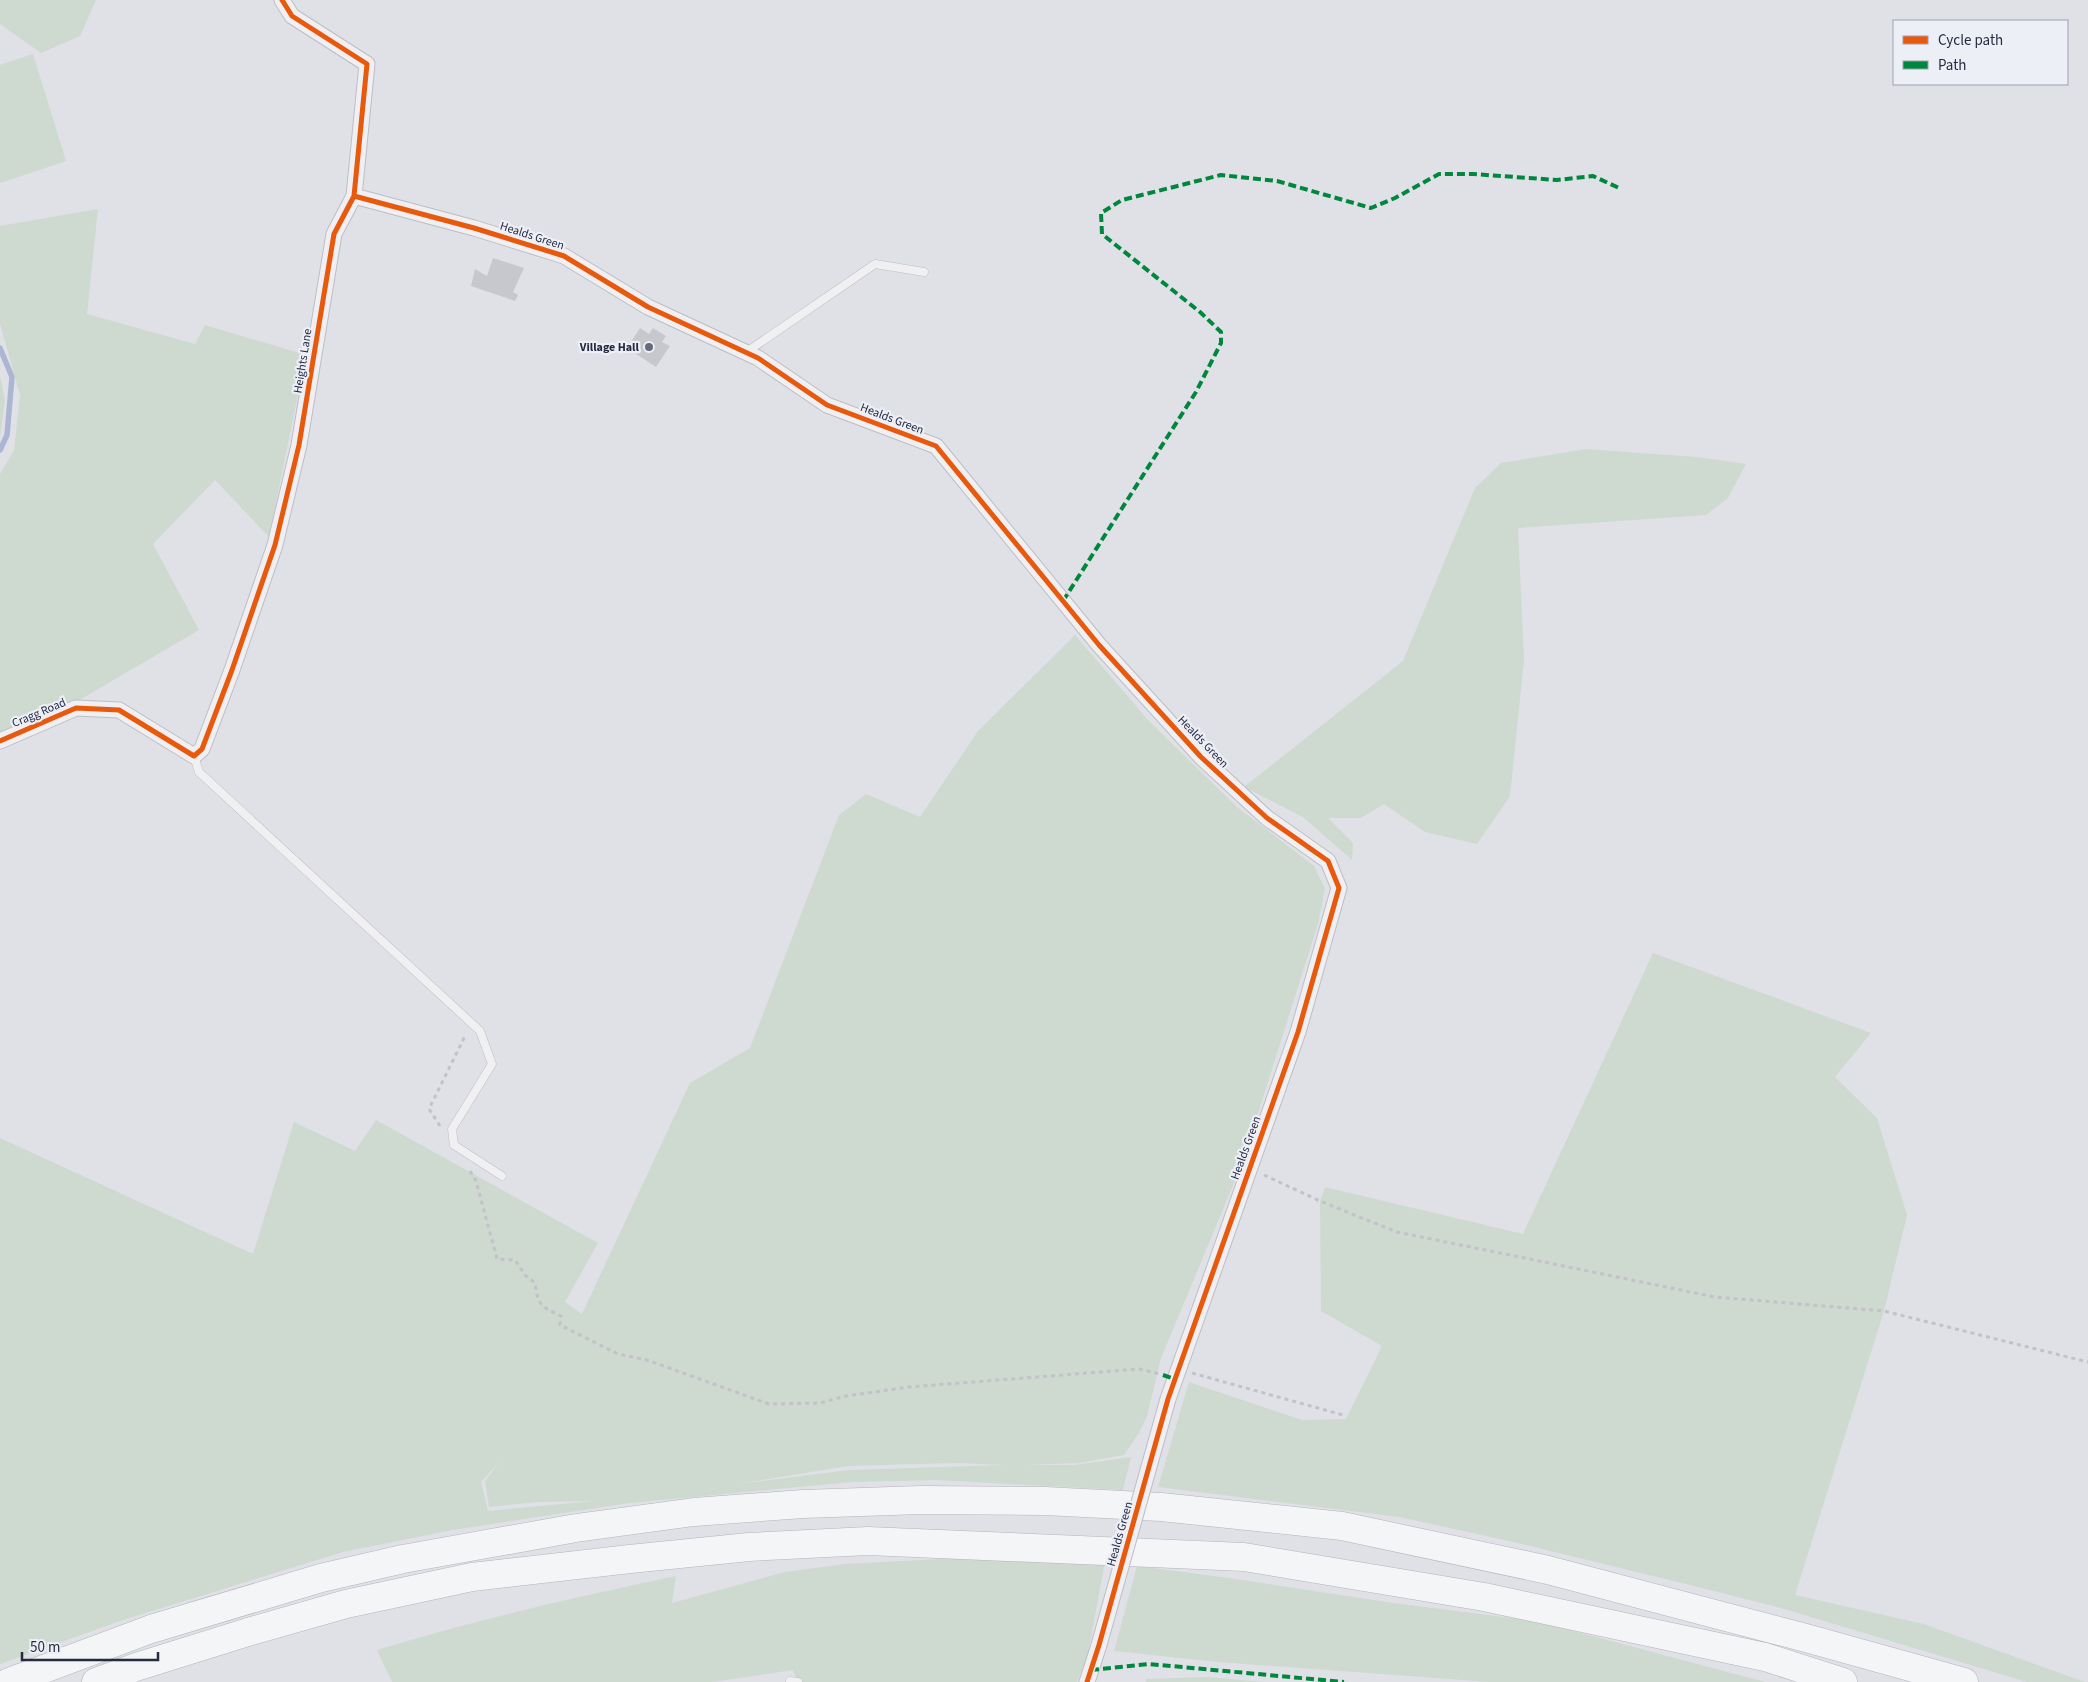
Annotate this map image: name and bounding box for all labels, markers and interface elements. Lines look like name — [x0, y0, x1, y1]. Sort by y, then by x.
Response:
legend — [1893, 20, 2068, 85]
text: Cycle path — [1938, 30, 2003, 51]
text: Path — [1938, 55, 1966, 76]
street label: Healds Green — [498, 218, 566, 254]
street label: Heights Lane — [290, 327, 316, 394]
place label: Village Hall — [579, 339, 640, 356]
marker: Village Hall — [643, 341, 655, 353]
street label: Healds Green — [858, 399, 926, 439]
street label: Cragg Road — [9, 694, 69, 732]
street label: Healds Green — [1174, 712, 1232, 772]
street label: Healds Green — [1227, 1114, 1265, 1182]
street label: Healds Green — [1103, 1500, 1137, 1568]
scale bar — [22, 1630, 159, 1662]
text: 50 m — [30, 1637, 60, 1658]

